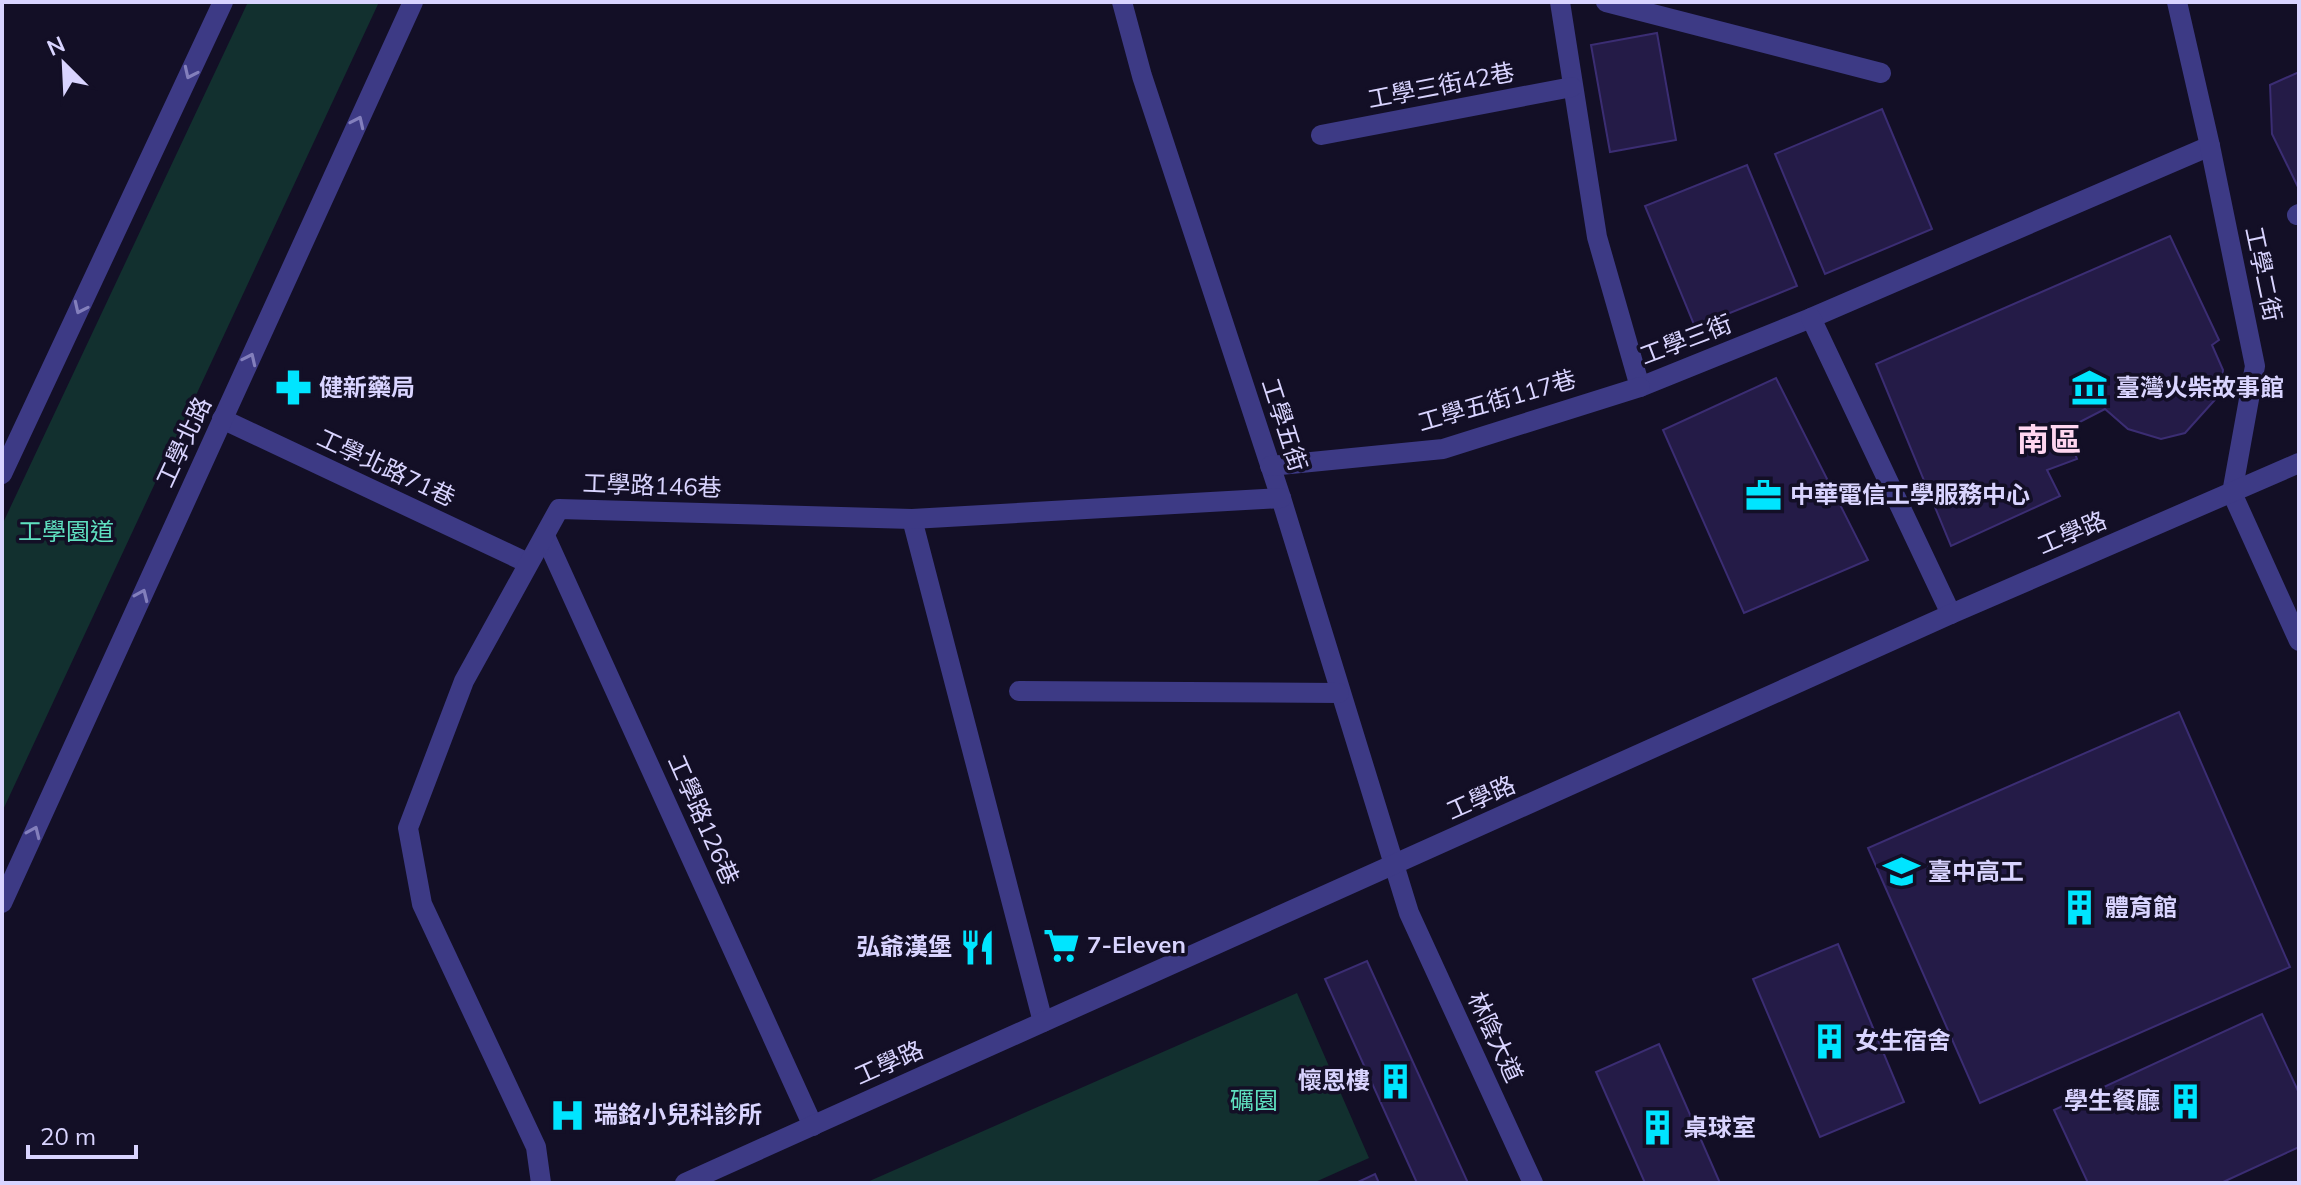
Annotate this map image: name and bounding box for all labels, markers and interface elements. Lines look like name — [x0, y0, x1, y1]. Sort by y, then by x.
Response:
north arrow — [24, 24, 104, 104]
text: N — [43, 30, 69, 62]
street label: 工學三街42巷 — [1365, 56, 1517, 114]
one-way arrow — [184, 64, 200, 79]
one-way arrow — [348, 116, 364, 130]
street label: 工學二街 — [2239, 224, 2289, 324]
one-way arrow — [74, 300, 90, 314]
street label: 工學三街 — [1635, 308, 1736, 370]
one-way arrow — [240, 352, 256, 367]
street label: 工學五街117巷 — [1414, 363, 1579, 437]
pharmacy icon: 健新藥局 — [274, 369, 312, 407]
museum icon: 臺灣火柴故事館 — [2071, 369, 2109, 407]
place label: 健新藥局 — [319, 372, 415, 402]
place label: 臺灣火柴故事館 — [2116, 372, 2284, 402]
street label: 工學五街 — [1256, 374, 1314, 475]
street label: 工學北路 — [149, 392, 217, 491]
district label: 南區 — [2017, 419, 2081, 459]
street label: 工學北路71巷 — [313, 422, 460, 512]
street label: 工學路146巷 — [582, 468, 722, 502]
office icon: 中華電信工學服務中心 — [1745, 476, 1783, 514]
place label: 中華電信工學服務中心 — [1790, 479, 2030, 509]
street label: 工學路 — [2033, 504, 2111, 560]
park label: 工學園道 — [18, 516, 114, 546]
one-way arrow — [132, 589, 148, 603]
street label: 工學路126巷 — [662, 750, 746, 889]
street label: 工學路 — [1442, 769, 1520, 825]
one-way arrow — [25, 825, 41, 840]
school or university icon: 臺中高工 — [1883, 853, 1921, 891]
place label: 臺中高工 — [1928, 856, 2024, 886]
building icon: 體育館 — [2060, 889, 2098, 927]
place label: 體育館 — [2105, 892, 2177, 922]
supermarket icon: 7-Eleven — [1042, 926, 1080, 964]
restaurant icon: 弘爺漢堡 — [959, 928, 997, 966]
place label: 7-Eleven — [1087, 929, 1186, 959]
place label: 弘爺漢堡 — [856, 931, 952, 961]
street label: 林陰大道 — [1462, 987, 1530, 1086]
building icon: 女生宿舍 — [1810, 1022, 1848, 1060]
place label: 女生宿舍 — [1855, 1025, 1951, 1055]
street label: 工學路 — [850, 1034, 928, 1090]
building icon: 懷恩樓 — [1377, 1062, 1415, 1100]
place label: 懷恩樓 — [1298, 1065, 1370, 1095]
building icon: 學生餐廳 — [2167, 1082, 2205, 1120]
park label: 礪園 — [1230, 1085, 1278, 1115]
place label: 學生餐廳 — [2064, 1085, 2160, 1115]
hospital icon: 瑞銘小兒科診所 — [549, 1096, 587, 1134]
place label: 瑞銘小兒科診所 — [594, 1099, 762, 1129]
scale bar — [28, 1109, 136, 1159]
building icon: 桌球室 — [1639, 1109, 1677, 1147]
place label: 桌球室 — [1684, 1112, 1756, 1142]
text: 20 m — [40, 1121, 96, 1151]

